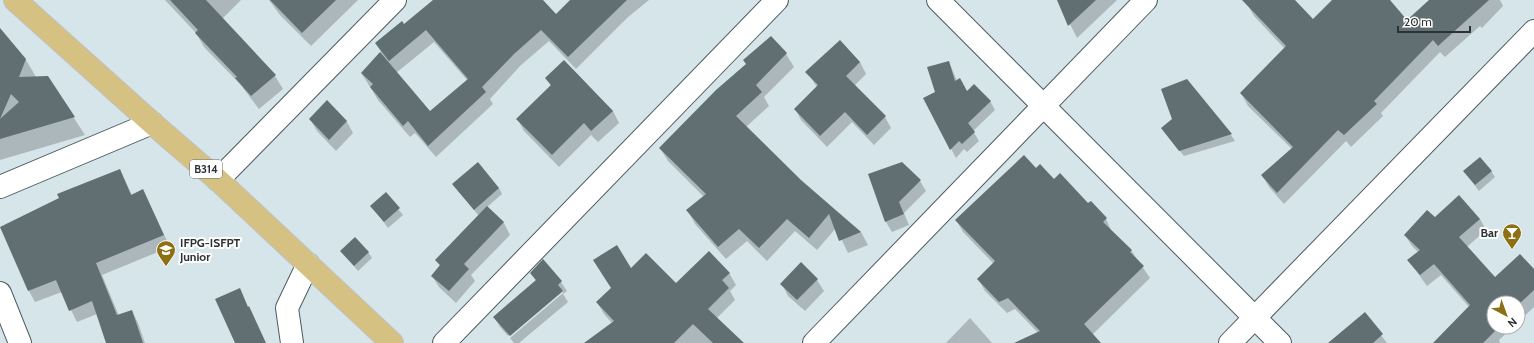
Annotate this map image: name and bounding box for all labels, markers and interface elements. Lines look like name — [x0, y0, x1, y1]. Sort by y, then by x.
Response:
scale bar — [1398, 8, 1470, 34]
text: 20 m — [1404, 14, 1432, 29]
road number: B314 — [190, 160, 222, 178]
bar icon: Bar — [1501, 222, 1523, 250]
place label: Bar — [1481, 225, 1498, 240]
place label: IFPG-ISFPT Junior — [179, 235, 241, 264]
school or university icon: IFPG-ISFPT Junior — [155, 239, 177, 267]
north arrow — [1486, 295, 1526, 335]
text: N — [1505, 315, 1520, 330]

